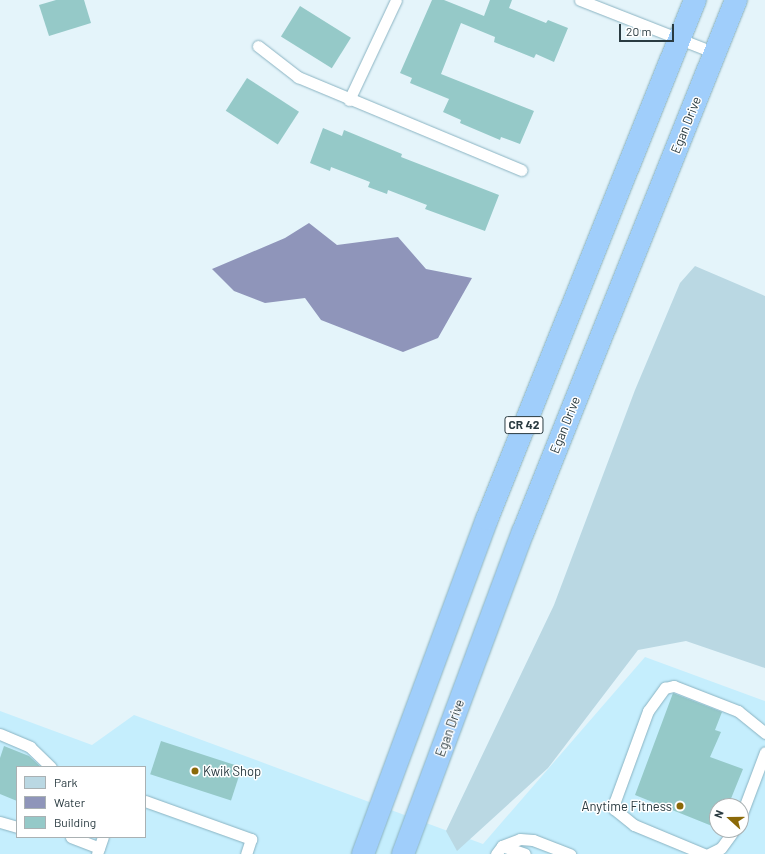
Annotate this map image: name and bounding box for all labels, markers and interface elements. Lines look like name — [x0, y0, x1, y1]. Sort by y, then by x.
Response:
scale bar — [621, 16, 676, 42]
text: 20 m — [626, 24, 652, 38]
street label: Egan Drive — [668, 94, 704, 156]
street label: Egan Drive — [547, 394, 583, 456]
road number: CR 42 — [504, 415, 544, 435]
street label: Egan Drive — [432, 697, 468, 759]
place label: Kwik Shop — [203, 763, 261, 779]
legend — [16, 766, 146, 838]
marker: Kwik Shop — [190, 766, 200, 776]
text: Park — [54, 775, 78, 789]
text: Water — [54, 795, 85, 809]
place label: Anytime Fitness — [582, 798, 672, 814]
north arrow — [709, 798, 749, 838]
marker: Anytime Fitness — [675, 801, 685, 811]
text: N — [711, 808, 726, 820]
text: Building — [54, 815, 96, 829]

